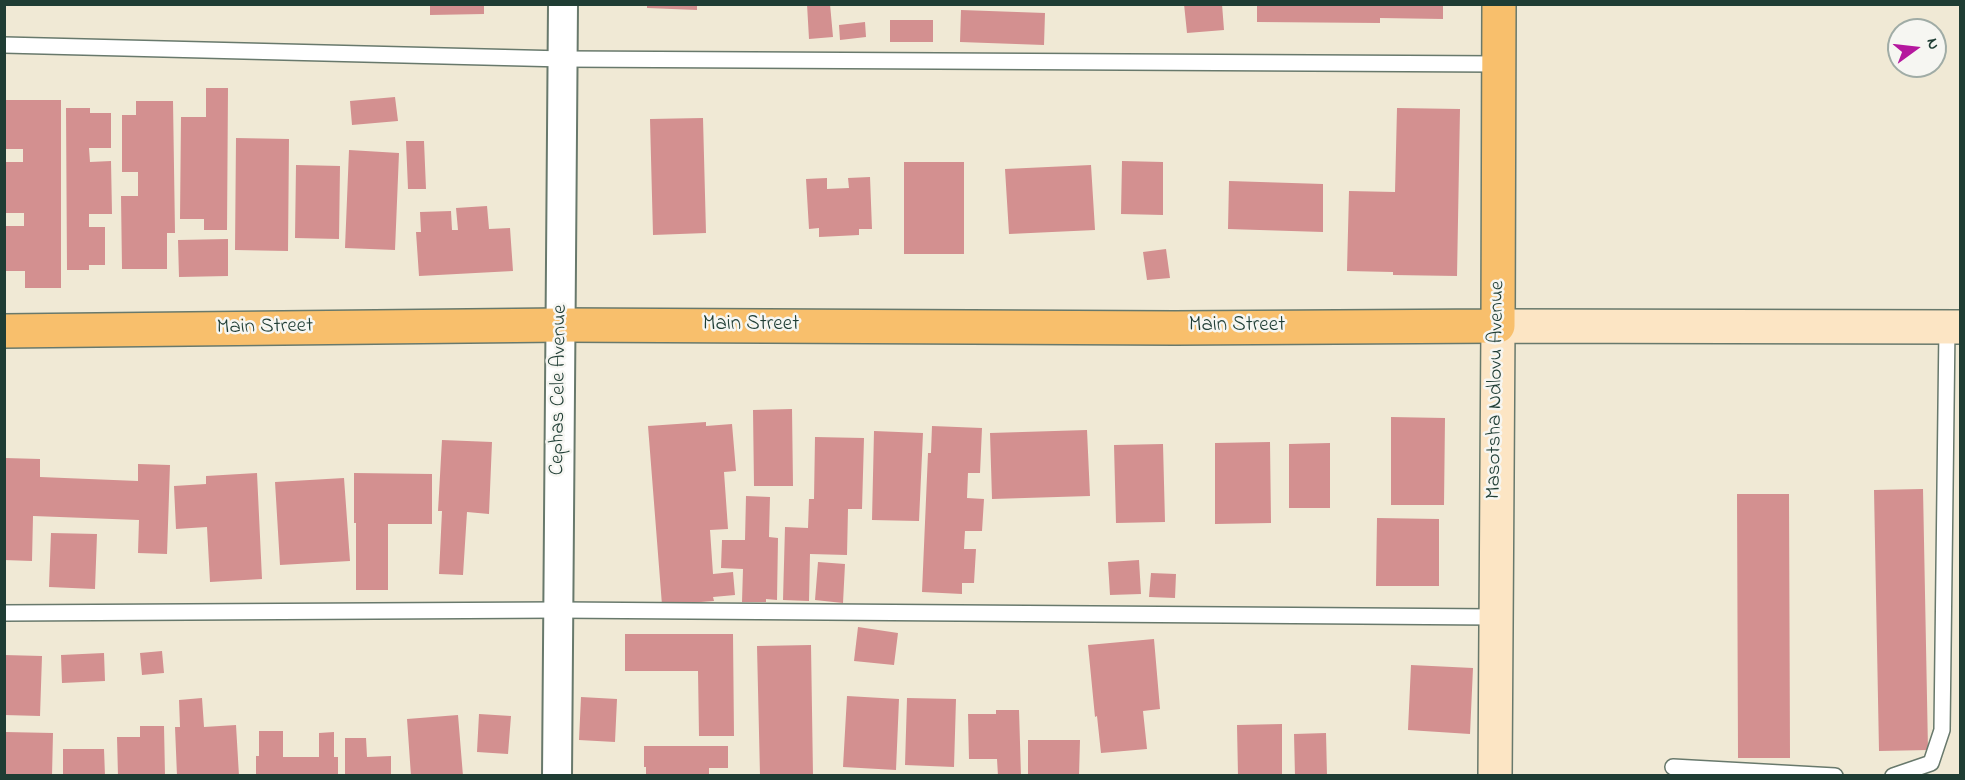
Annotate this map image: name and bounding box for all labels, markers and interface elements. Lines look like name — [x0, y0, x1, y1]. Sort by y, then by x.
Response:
north arrow — [1887, 18, 1947, 78]
text: N — [1919, 36, 1945, 52]
street label: Masotsha Ndlovu Avenue — [1482, 281, 1512, 499]
street label: Cephas Cele Avenue — [546, 304, 574, 476]
street label: Main Street — [703, 313, 799, 339]
street label: Main Street — [1189, 314, 1285, 340]
street label: Main Street — [217, 315, 313, 341]

